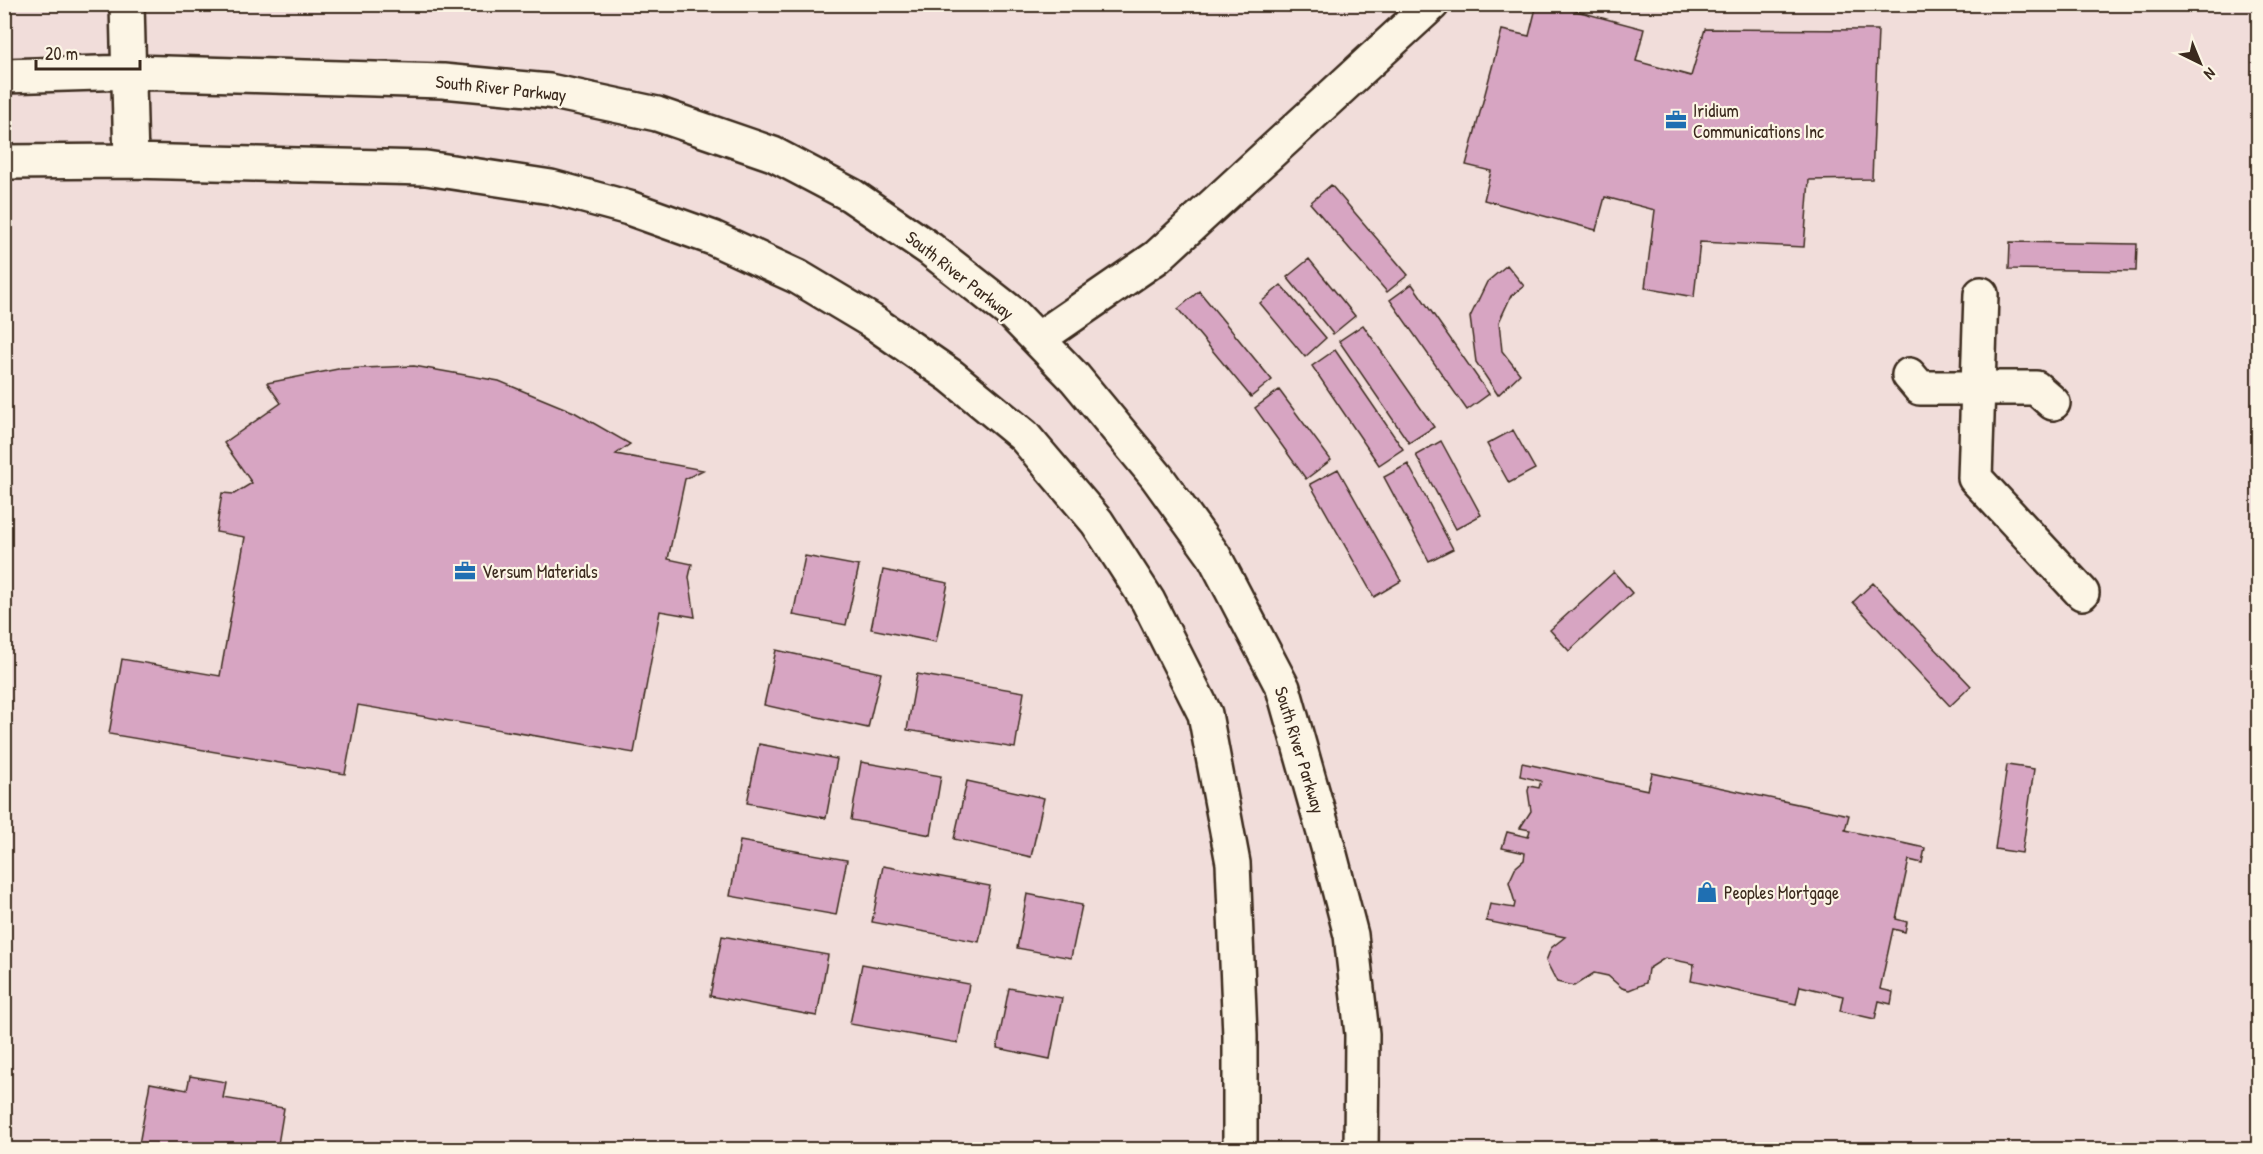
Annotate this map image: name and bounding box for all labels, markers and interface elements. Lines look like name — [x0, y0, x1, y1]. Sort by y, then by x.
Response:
scale bar — [36, 33, 140, 71]
north arrow — [2170, 33, 2230, 93]
text: 20 m — [45, 41, 78, 66]
text: N — [2199, 63, 2221, 85]
street label: South River Parkway — [434, 69, 568, 107]
place label: Iridium Communications Inc — [1693, 98, 1824, 144]
office icon: Iridium Communications Inc — [1664, 108, 1688, 132]
street label: South River Parkway — [901, 225, 1020, 326]
office icon: Versum Materials — [453, 559, 477, 583]
place label: Versum Materials — [482, 559, 598, 584]
street label: South River Parkway — [1269, 684, 1331, 817]
shop icon: Peoples Mortgage — [1695, 880, 1719, 904]
place label: Peoples Mortgage — [1724, 880, 1839, 905]

